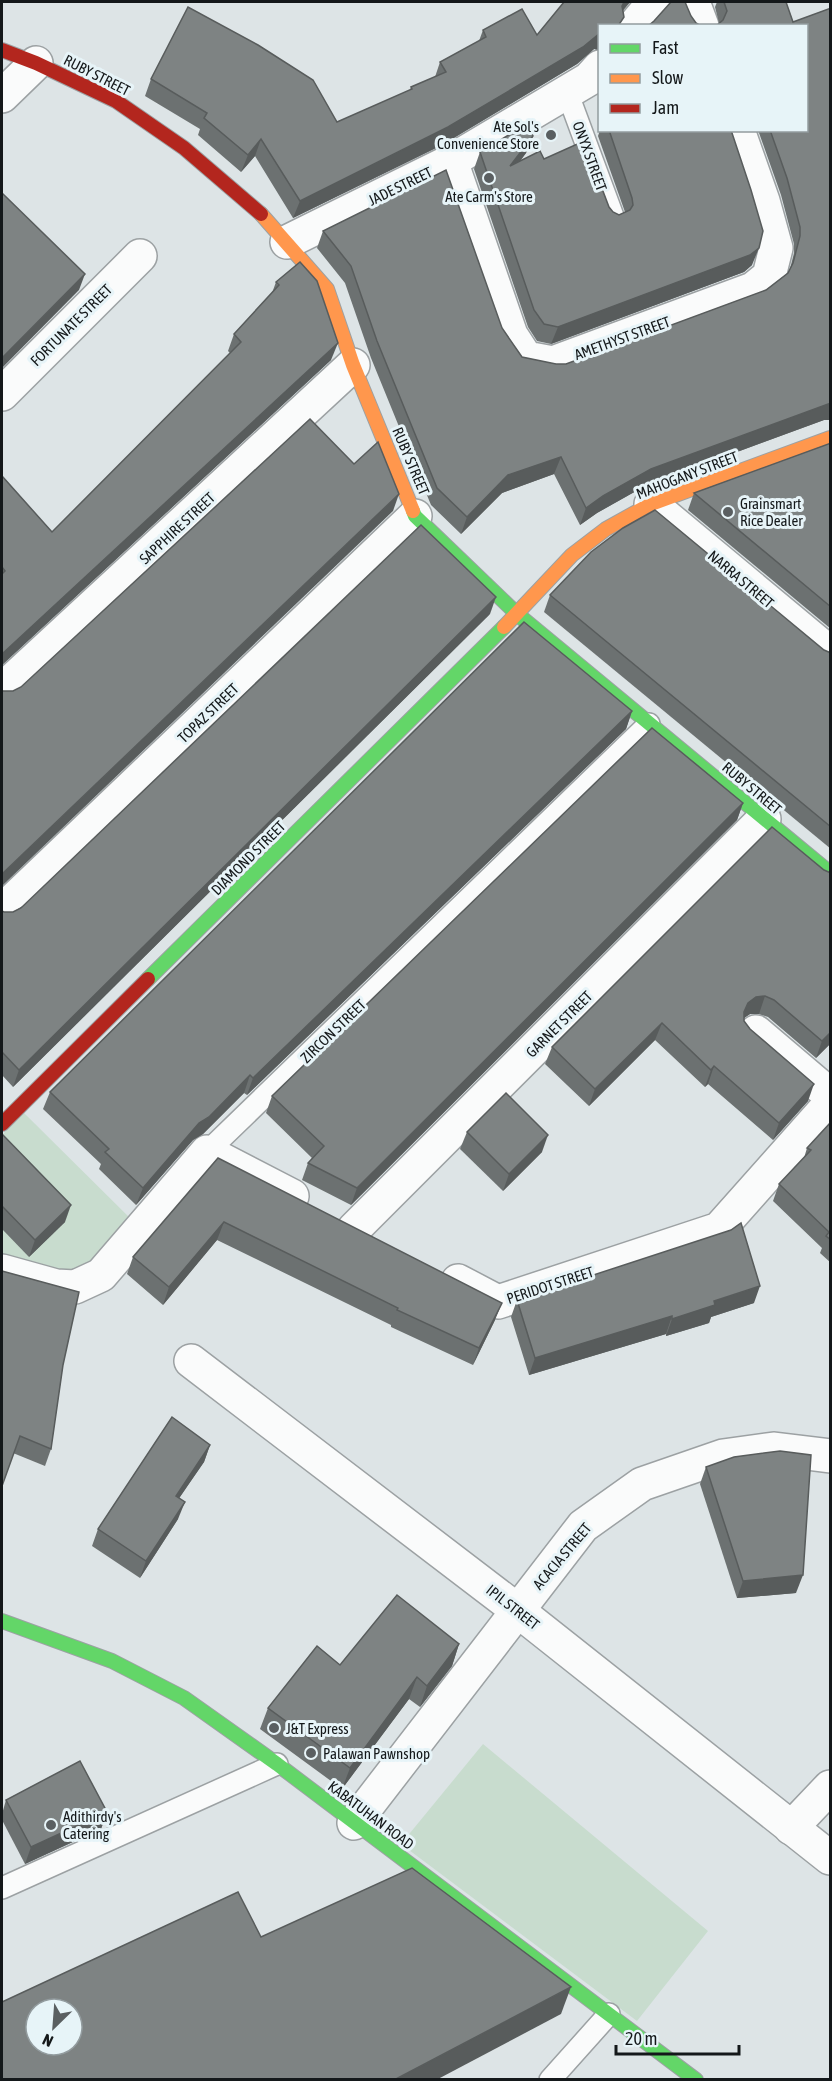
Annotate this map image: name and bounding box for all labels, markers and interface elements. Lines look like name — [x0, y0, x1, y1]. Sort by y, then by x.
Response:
legend — [598, 24, 808, 132]
text: Fast — [652, 37, 679, 58]
street label: RUBY STREET — [61, 51, 133, 99]
text: Slow — [652, 67, 683, 88]
text: Jam — [652, 97, 679, 118]
place label: Ate Sol's Convenience Store — [437, 118, 539, 152]
street label: ONYX STREET — [570, 119, 611, 194]
marker: Ate Sol's Convenience Store — [544, 128, 558, 142]
street label: JADE STREET — [365, 163, 435, 209]
marker: Ate Carm's Store — [482, 171, 496, 185]
place label: Ate Carm's Store — [445, 188, 533, 205]
street label: FORTUNATE STREET — [27, 280, 116, 369]
street label: AMETHYST STREET — [572, 313, 672, 363]
street label: RUBY STREET — [389, 425, 433, 498]
street label: MAHOGANY STREET — [634, 448, 741, 502]
street label: SAPPHIRE STREET — [136, 489, 218, 567]
place label: Grainsmart Rice Dealer — [740, 495, 803, 529]
marker: Grainsmart Rice Dealer — [721, 505, 735, 519]
street label: NARRA STREET — [705, 547, 778, 612]
street label: TOPAZ STREET — [174, 680, 242, 746]
street label: RUBY STREET — [719, 758, 785, 818]
street label: DIAMOND STREET — [208, 817, 289, 898]
street label: GARNET STREET — [522, 987, 596, 1061]
street label: ZIRCON STREET — [297, 995, 369, 1066]
street label: PERIDOT STREET — [504, 1263, 596, 1307]
street label: ACACIA STREET — [529, 1519, 595, 1593]
street label: IPIL STREET — [483, 1581, 543, 1633]
place label: J&T Express — [286, 1720, 349, 1737]
marker: J&T Express — [267, 1721, 281, 1735]
place label: Palawan Pawnshop — [323, 1745, 430, 1762]
marker: Palawan Pawnshop — [304, 1746, 318, 1760]
street label: KABATUHAN ROAD — [325, 1777, 417, 1853]
place label: Adithirdy's Catering — [63, 1808, 121, 1842]
marker: Adithirdy's Catering — [44, 1818, 58, 1832]
north arrow — [24, 1997, 84, 2057]
scale bar — [616, 2018, 739, 2056]
text: 20 m — [625, 2028, 657, 2049]
text: N — [40, 2030, 56, 2051]

